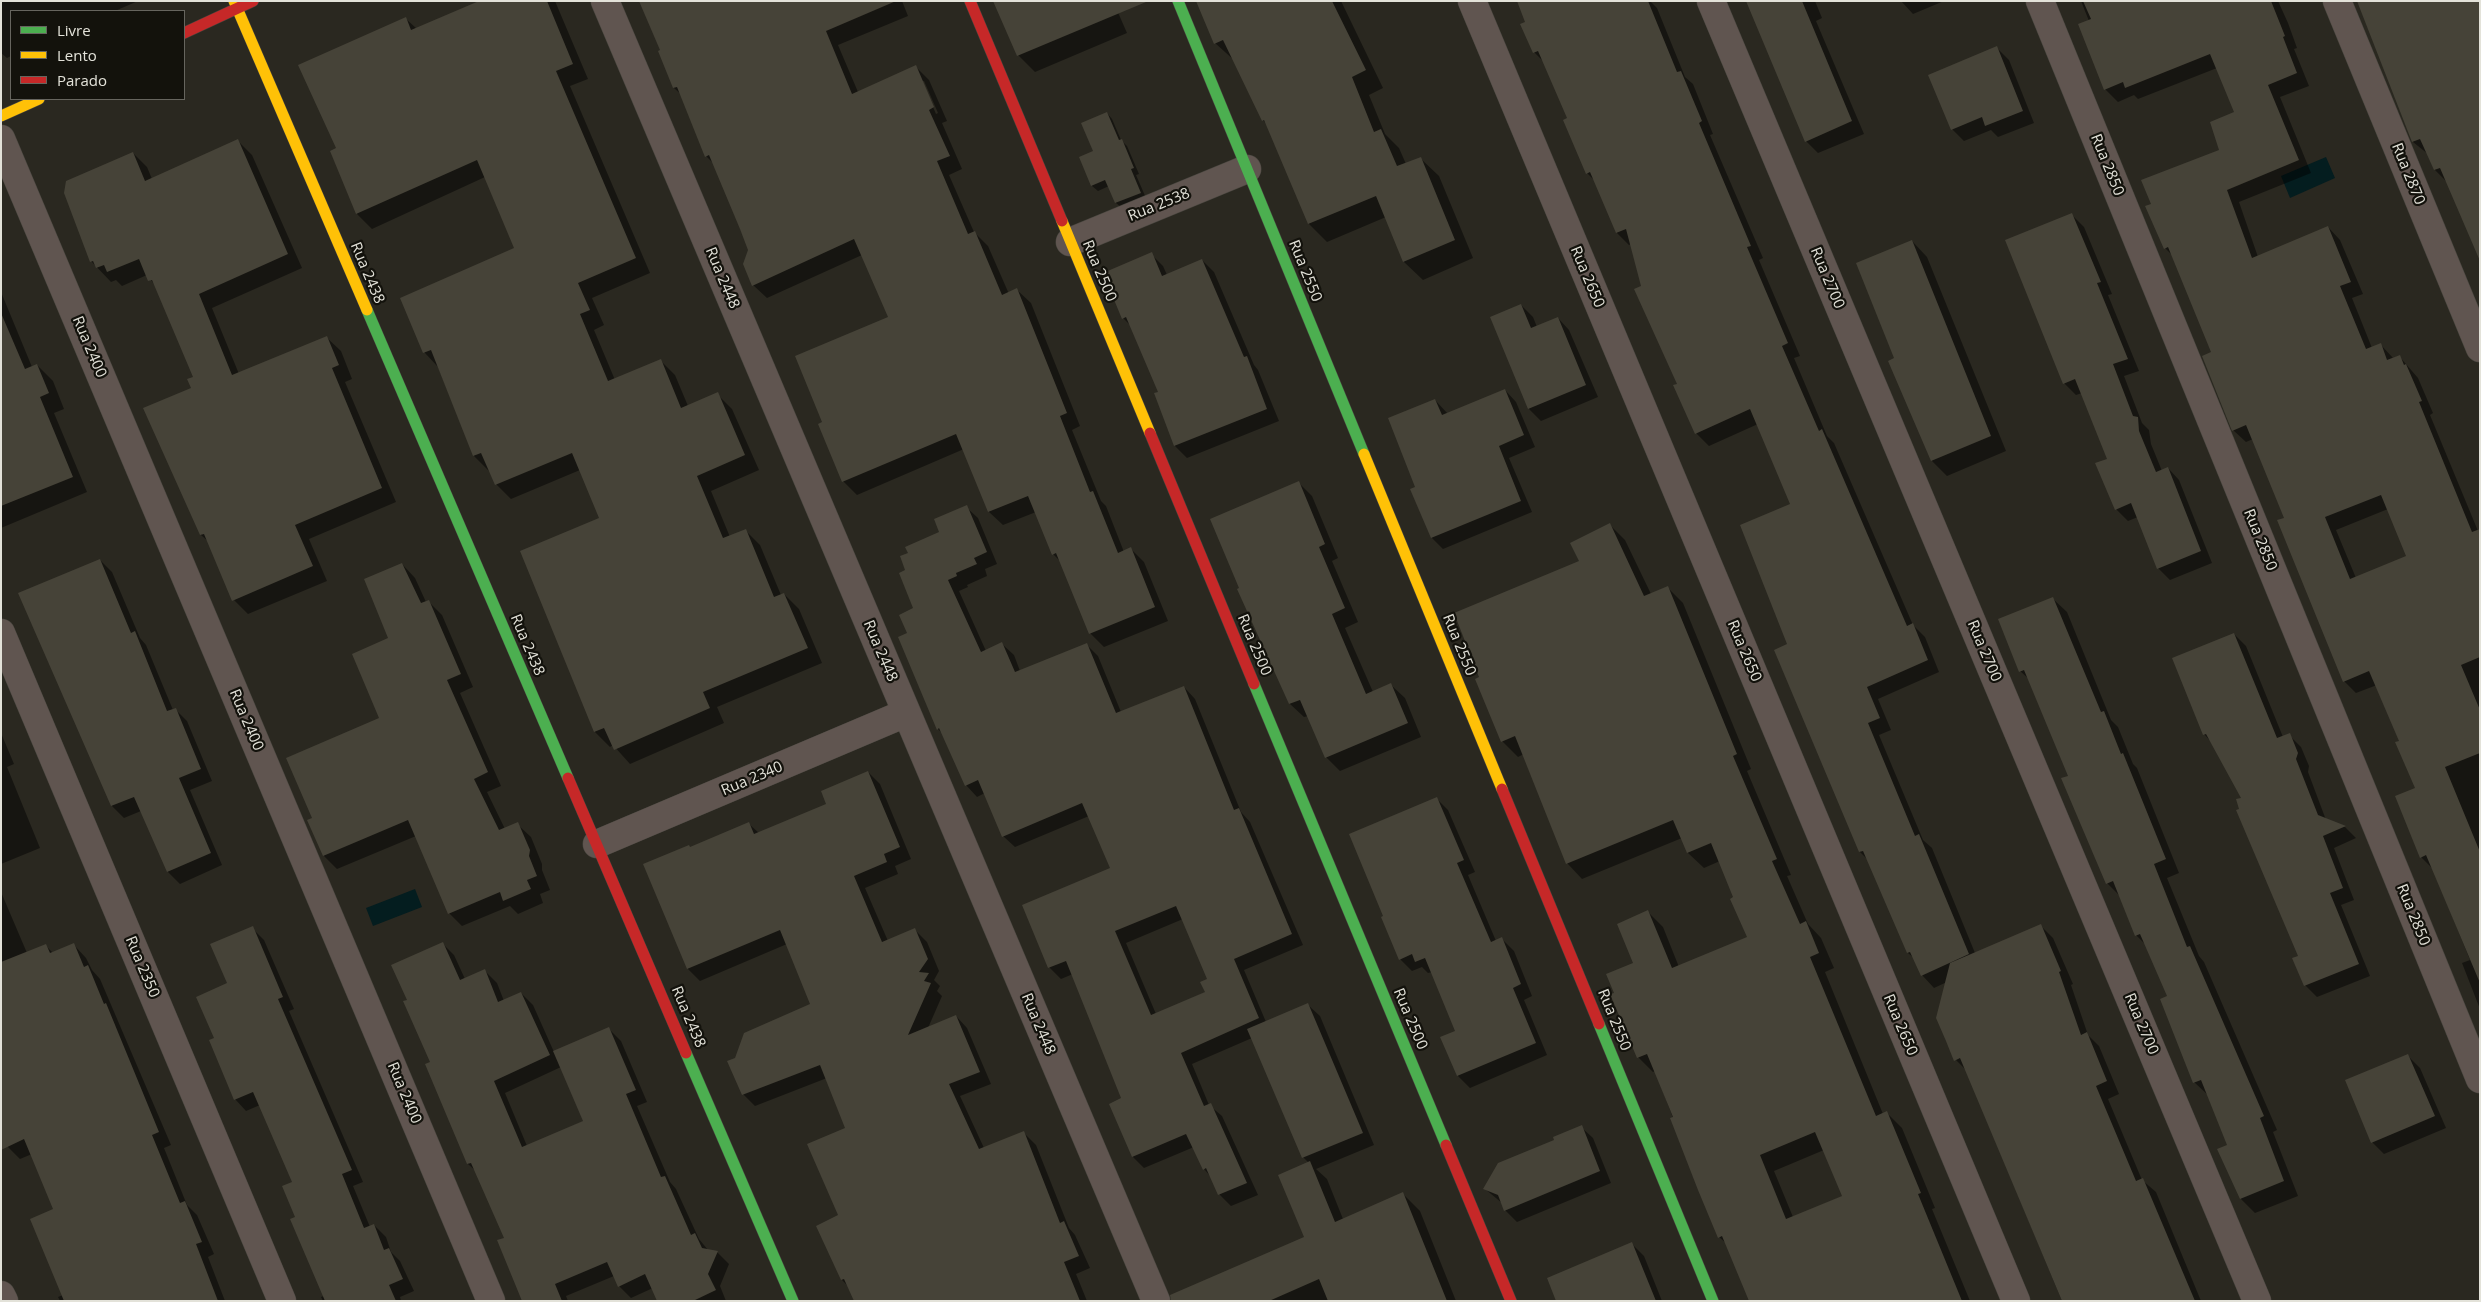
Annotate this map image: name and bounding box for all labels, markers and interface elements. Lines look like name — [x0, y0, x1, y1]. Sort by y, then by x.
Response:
legend — [10, 10, 185, 100]
text: Livre — [57, 20, 91, 40]
text: Lento — [57, 45, 97, 65]
text: Parado — [57, 70, 107, 90]
street label: Rua 2850 — [2086, 131, 2128, 199]
street label: Rua 2870 — [2387, 140, 2429, 208]
street label: Rua 2538 — [1125, 184, 1193, 226]
street label: Rua 2550 — [1284, 237, 1326, 305]
street label: Rua 2500 — [1078, 238, 1120, 304]
street label: Rua 2438 — [346, 240, 388, 306]
street label: Rua 2650 — [1566, 244, 1608, 310]
street label: Rua 2448 — [701, 245, 743, 311]
street label: Rua 2700 — [1806, 245, 1848, 311]
street label: Rua 2400 — [68, 314, 110, 380]
street label: Rua 2850 — [2239, 506, 2281, 574]
street label: Rua 2550 — [1438, 611, 1480, 679]
street label: Rua 2438 — [506, 612, 548, 678]
street label: Rua 2500 — [1233, 612, 1275, 678]
street label: Rua 2448 — [859, 618, 901, 684]
street label: Rua 2650 — [1723, 618, 1765, 684]
street label: Rua 2700 — [1963, 618, 2005, 684]
street label: Rua 2400 — [225, 687, 267, 753]
street label: Rua 2340 — [719, 758, 785, 800]
street label: Rua 2850 — [2392, 881, 2434, 949]
street label: Rua 2350 — [121, 934, 163, 1000]
street label: Rua 2438 — [667, 984, 709, 1050]
street label: Rua 2500 — [1389, 986, 1431, 1052]
street label: Rua 2550 — [1593, 986, 1635, 1054]
street label: Rua 2448 — [1017, 991, 1059, 1057]
street label: Rua 2700 — [2120, 991, 2162, 1057]
street label: Rua 2650 — [1879, 992, 1921, 1058]
street label: Rua 2400 — [383, 1060, 425, 1126]

